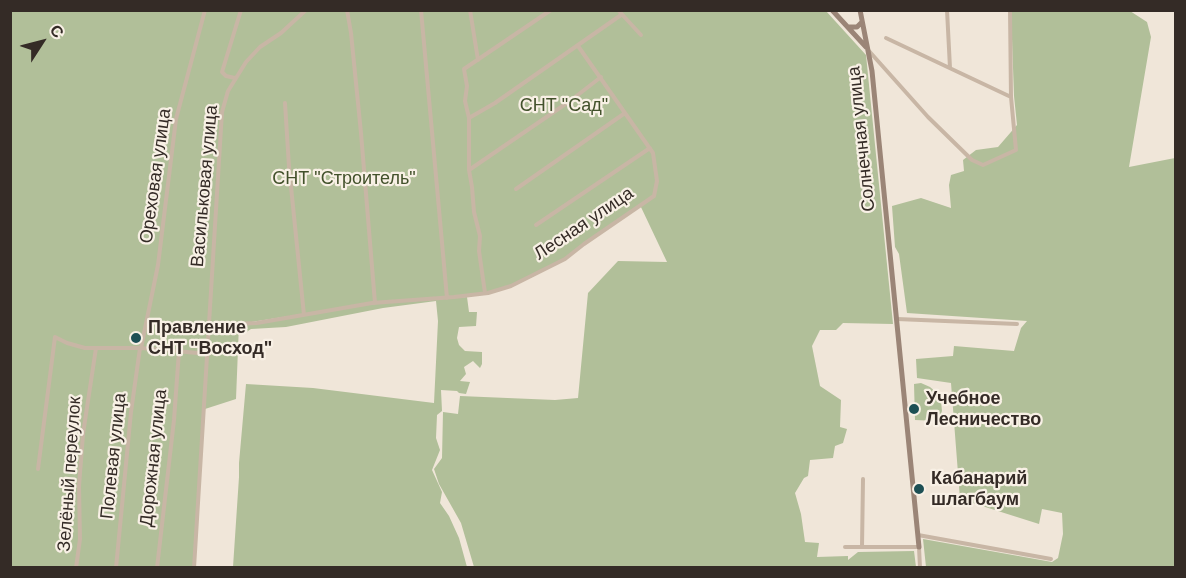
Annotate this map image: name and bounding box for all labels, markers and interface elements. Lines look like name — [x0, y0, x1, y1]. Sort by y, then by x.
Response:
north arrow — [12, 12, 72, 72]
text: С — [47, 21, 67, 41]
street label: Солнечная улица — [844, 65, 880, 213]
park label: СНТ "Сад" — [520, 95, 608, 117]
street label: Васильковая улица — [187, 104, 223, 268]
street label: Ореховая улица — [136, 107, 176, 245]
park label: СНТ "Строитель" — [272, 168, 416, 190]
street label: Лесная улица — [530, 183, 638, 265]
place label: Правление СНТ "Восход" — [148, 317, 272, 360]
marker: Правление СНТ "Восход" — [129, 331, 143, 345]
street label: Дорожная улица — [136, 388, 172, 528]
place label: Учебное Лесничество — [926, 388, 1041, 430]
street label: Полевая улица — [97, 392, 131, 520]
street label: Зелёный переулок — [54, 396, 86, 552]
marker: Учебное Лесничество — [907, 402, 921, 416]
place label: Кабанарий шлагбаум — [931, 468, 1027, 510]
marker: Кабанарий шлагбаум — [912, 482, 926, 496]

